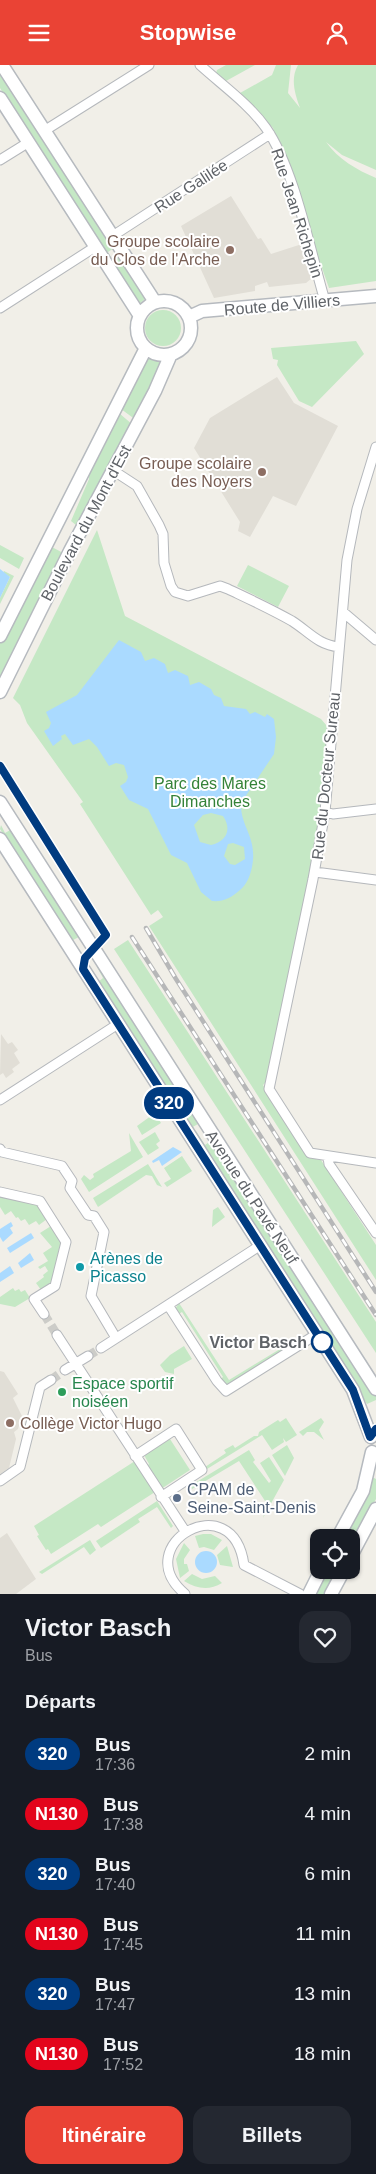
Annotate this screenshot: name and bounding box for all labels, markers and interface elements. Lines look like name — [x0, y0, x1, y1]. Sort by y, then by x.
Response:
icon: menu — [25, 19, 53, 47]
icon: person — [323, 19, 351, 47]
text: Stopwise — [140, 20, 236, 45]
street label: Rue Jean Richepin — [268, 146, 326, 280]
street label: Rue Galilée — [151, 156, 231, 216]
place label: Groupe scolaire du Clos de l'Arche — [91, 233, 220, 268]
marker: Groupe scolaire du Clos de l'Arche — [224, 244, 236, 256]
street label: Route de Villiers — [223, 291, 341, 319]
street label: Boulevard du Mont d'Est — [38, 442, 135, 604]
place label: Groupe scolaire des Noyers — [139, 455, 252, 490]
marker: Groupe scolaire des Noyers — [256, 466, 268, 478]
street label: Rue du Docteur Sureau — [309, 692, 343, 860]
park label: Parc des Mares Dimanches — [154, 775, 266, 810]
line badge: 320 — [140, 1087, 198, 1119]
text: 320 — [154, 1093, 184, 1113]
street label: Avenue du Pavé Neuf — [203, 1127, 302, 1267]
place label: Arènes de Picasso — [90, 1250, 163, 1285]
marker: Arènes de Picasso — [74, 1261, 86, 1273]
marker: Victor Basch — [311, 1331, 333, 1353]
place label: Victor Basch — [209, 1334, 307, 1351]
place label: Espace sportif noiséen — [72, 1375, 174, 1410]
marker: Espace sportif noiséen — [56, 1386, 68, 1398]
place label: Collège Victor Hugo — [20, 1415, 162, 1432]
marker: Collège Victor Hugo — [4, 1417, 16, 1429]
place label: CPAM de Seine-Saint-Denis — [187, 1481, 316, 1516]
marker: CPAM de Seine-Saint-Denis — [171, 1492, 183, 1504]
map controls — [310, 1529, 360, 1579]
button: locate — [310, 1529, 360, 1579]
button: heart — [299, 1611, 351, 1663]
text: Victor Basch — [25, 1614, 171, 1641]
text: Bus — [25, 1647, 53, 1664]
text: Départs — [25, 1691, 96, 1712]
text: Bus — [95, 1734, 131, 1755]
text: 2 min — [305, 1743, 351, 1764]
text: 320 — [37, 1744, 68, 1764]
text: 17:36 — [95, 1756, 135, 1773]
text: Bus — [103, 1794, 139, 1815]
text: 4 min — [305, 1803, 351, 1824]
text: N130 — [35, 1804, 78, 1824]
text: 17:38 — [103, 1816, 143, 1833]
text: Bus — [95, 1854, 131, 1875]
text: 6 min — [305, 1863, 351, 1884]
text: 320 — [37, 1864, 68, 1884]
text: 17:40 — [95, 1876, 135, 1893]
text: Bus — [103, 1914, 139, 1935]
text: 11 min — [295, 1923, 351, 1944]
text: N130 — [35, 1924, 78, 1944]
text: 17:45 — [103, 1936, 143, 1953]
text: Bus — [95, 1974, 131, 1995]
text: 13 min — [294, 1983, 351, 2004]
text: 320 — [37, 1984, 68, 2004]
text: 17:47 — [95, 1996, 135, 2013]
text: Bus — [103, 2034, 139, 2055]
text: 18 min — [294, 2043, 351, 2064]
text: N130 — [35, 2044, 78, 2064]
text: 17:52 — [103, 2056, 143, 2073]
button: Itinéraire — [25, 2106, 183, 2164]
button: Billets — [193, 2106, 351, 2164]

